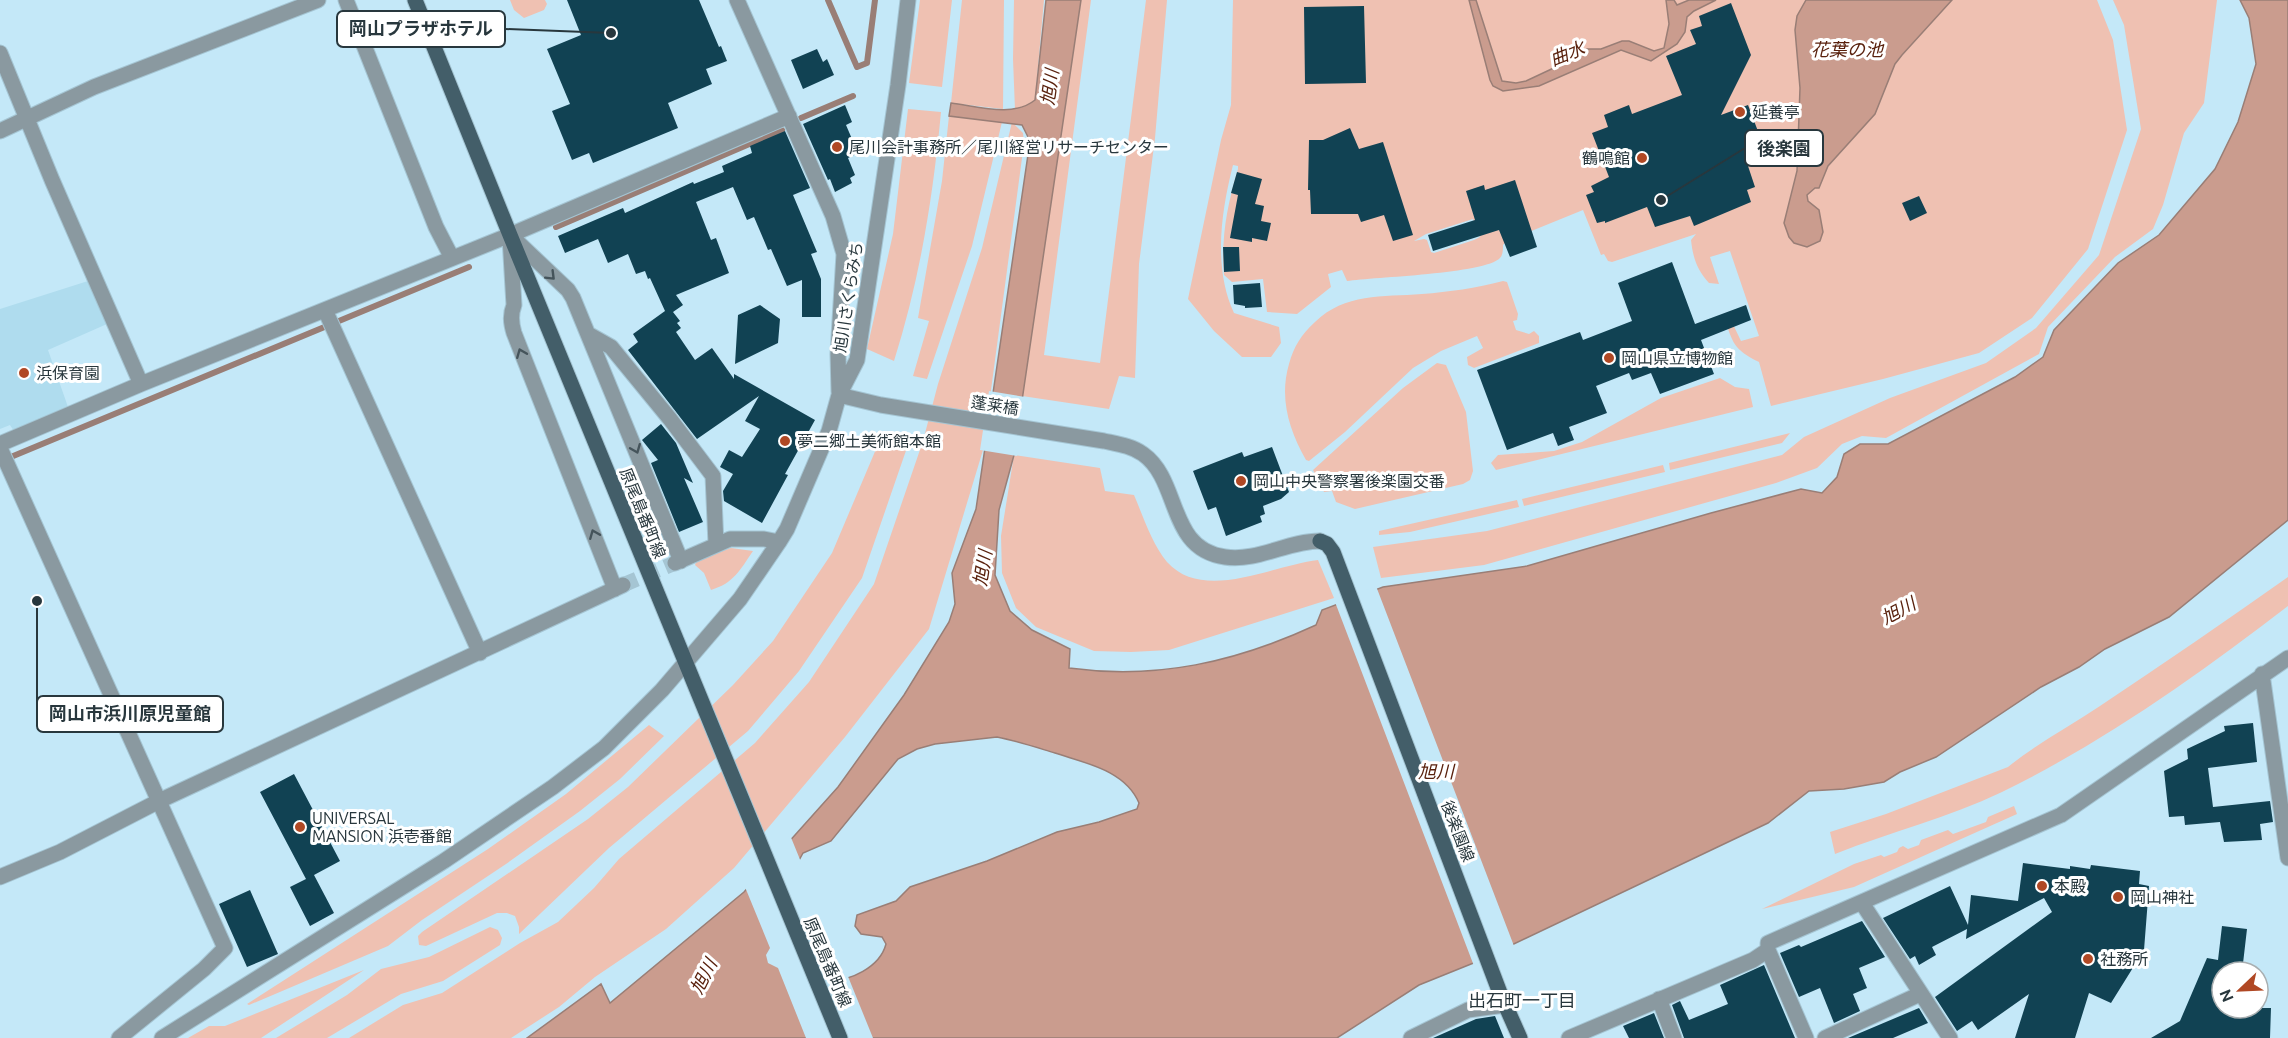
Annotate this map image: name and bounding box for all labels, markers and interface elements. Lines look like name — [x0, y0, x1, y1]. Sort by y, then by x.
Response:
callout: 岡山プラザホテル — [337, 11, 505, 47]
text: 岡山プラザホテル — [349, 18, 493, 38]
water label: 曲水 — [1547, 36, 1589, 69]
water label: 花葉の池 — [1811, 39, 1885, 59]
water label: 旭川 — [1037, 66, 1062, 106]
place label: 延養亭 — [1752, 103, 1800, 121]
marker: 延養亭 — [1733, 105, 1747, 119]
callout: 後楽園 — [1745, 130, 1823, 166]
place label: 尾川会計事務所／尾川経営リサーチセンター — [849, 138, 1169, 156]
text: 後楽園 — [1757, 138, 1811, 158]
marker: 尾川会計事務所／尾川経営リサーチセンター — [830, 140, 844, 154]
place label: 鶴鳴館 — [1582, 149, 1630, 167]
marker: 鶴鳴館 — [1635, 151, 1649, 165]
street label: 旭川さくらみち — [830, 240, 866, 354]
one-way arrow — [544, 269, 555, 280]
one-way arrow — [516, 348, 528, 359]
place label: 岡山県立博物館 — [1621, 349, 1733, 367]
marker: 岡山県立博物館 — [1602, 351, 1616, 365]
place label: 浜保育園 — [36, 364, 100, 382]
marker: 浜保育園 — [17, 366, 31, 380]
street label: 蓬莱橋 — [970, 392, 1020, 418]
place label: 夢二郷土美術館本館 — [797, 432, 941, 450]
marker: 夢二郷土美術館本館 — [778, 434, 792, 448]
one-way arrow — [629, 443, 641, 454]
street label: 原尾島番町線 — [617, 465, 669, 561]
place label: 岡山中央警察署後楽園交番 — [1253, 472, 1445, 490]
marker: 岡山中央警察署後楽園交番 — [1234, 474, 1248, 488]
one-way arrow — [589, 529, 601, 540]
water label: 旭川 — [969, 547, 995, 587]
water label: 旭川 — [1877, 592, 1920, 627]
callout: 岡山市浜川原児童館 — [37, 696, 223, 732]
text: 岡山市浜川原児童館 — [49, 703, 211, 723]
water label: 旭川 — [1418, 761, 1456, 781]
street label: 後楽園線 — [1438, 798, 1478, 864]
place label: UNIVERSAL MANSION 浜壱番館 — [312, 809, 452, 845]
marker: UNIVERSAL MANSION 浜壱番館 — [293, 820, 307, 834]
place label: 本殿 — [2054, 877, 2086, 895]
marker: 本殿 — [2035, 879, 2049, 893]
place label: 岡山神社 — [2130, 888, 2194, 906]
marker: 岡山神社 — [2111, 890, 2125, 904]
street label: 原尾島番町線 — [801, 914, 855, 1010]
place label: 社務所 — [2100, 950, 2148, 968]
marker: 社務所 — [2081, 952, 2095, 966]
water label: 旭川 — [686, 954, 721, 997]
north arrow — [2210, 960, 2270, 1020]
text: N — [2216, 987, 2237, 1005]
district label: 出石町一丁目 — [1468, 990, 1576, 1010]

